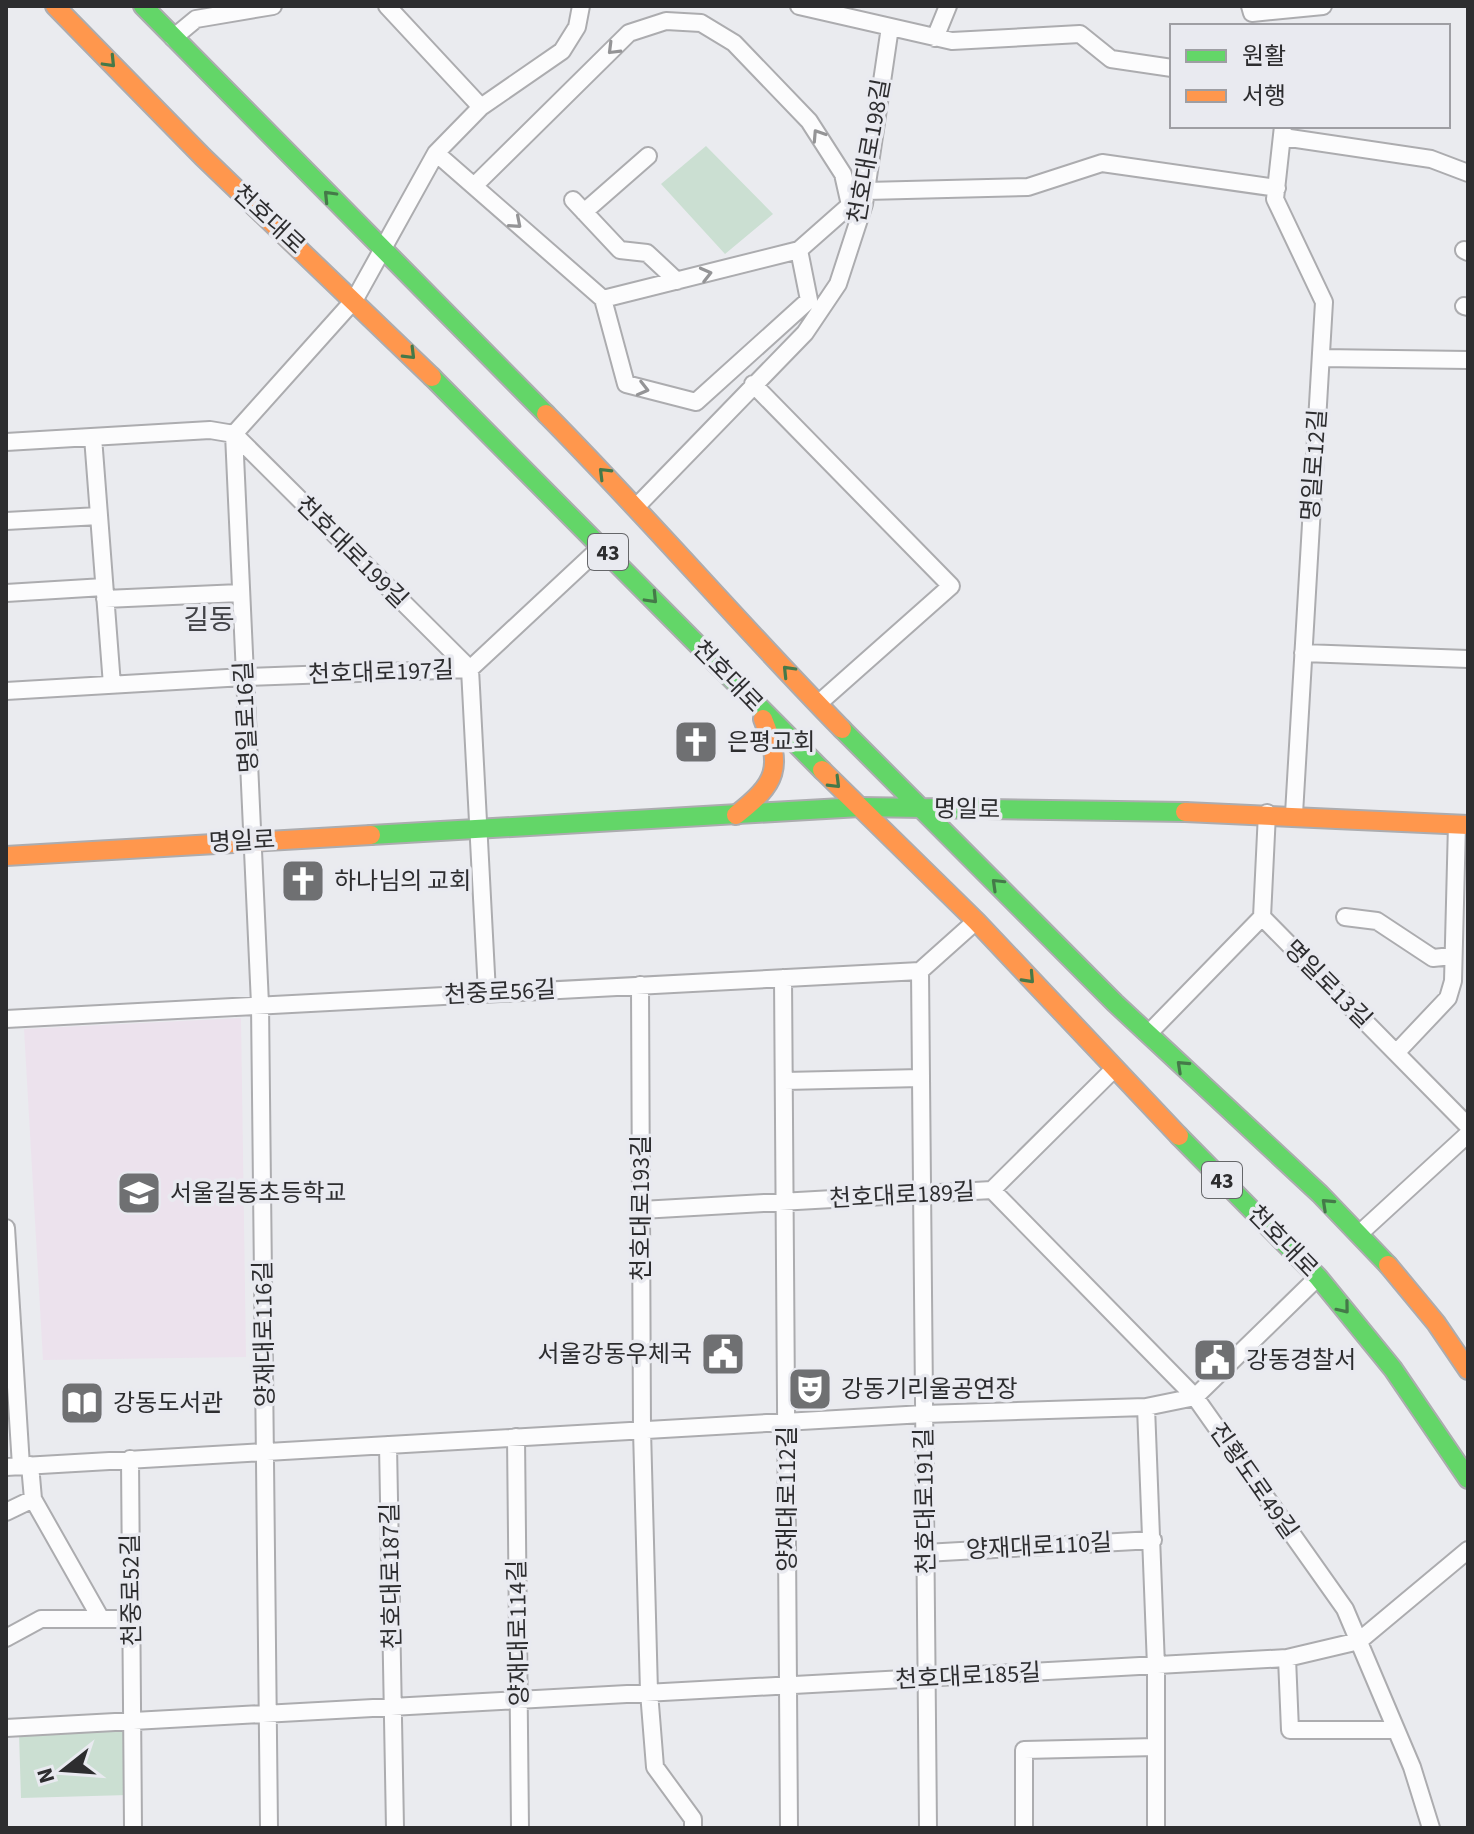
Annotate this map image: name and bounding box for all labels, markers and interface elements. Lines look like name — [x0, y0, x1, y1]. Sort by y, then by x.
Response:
legend — [1170, 24, 1450, 128]
text: 원활 — [1242, 39, 1286, 74]
one-way arrow — [608, 40, 622, 54]
one-way arrow — [101, 53, 115, 67]
street label: 천호대로198길 — [840, 76, 899, 226]
text: 서행 — [1242, 79, 1286, 114]
one-way arrow — [812, 129, 827, 144]
street label: 천호대로 — [224, 176, 313, 262]
one-way arrow — [324, 191, 338, 205]
one-way arrow — [507, 213, 522, 228]
one-way arrow — [699, 266, 712, 283]
one-way arrow — [401, 345, 415, 359]
one-way arrow — [636, 379, 650, 396]
street label: 명일로12길 — [1293, 408, 1336, 522]
one-way arrow — [599, 468, 613, 482]
street label: 천호대로199길 — [288, 488, 416, 616]
road number: 43 — [588, 534, 628, 570]
one-way arrow — [643, 589, 658, 603]
district label: 길동 — [183, 600, 235, 640]
street label: 천호대로 — [684, 632, 771, 720]
street label: 천호대로197길 — [307, 652, 455, 693]
street label: 명일로16길 — [226, 660, 267, 774]
one-way arrow — [783, 666, 797, 680]
church icon: 은평교회 — [672, 718, 720, 766]
place label: 은평교회 — [727, 725, 815, 760]
one-way arrow — [826, 774, 840, 788]
street label: 명일로 — [934, 791, 1000, 828]
street label: 명일로 — [208, 822, 276, 861]
church icon: 하나님의 교회 — [279, 857, 327, 905]
place label: 하나님의 교회 — [334, 864, 471, 899]
one-way arrow — [992, 878, 1006, 893]
street label: 명일로13길 — [1276, 932, 1380, 1036]
one-way arrow — [1020, 969, 1034, 983]
street label: 천중로56길 — [443, 972, 557, 1013]
one-way arrow — [1177, 1061, 1191, 1076]
street label: 천호대로193길 — [624, 1135, 659, 1281]
road number: 43 — [1202, 1162, 1242, 1198]
school or university icon: 서울길동초등학교 — [115, 1169, 163, 1217]
street label: 천호대로189길 — [828, 1174, 976, 1217]
place label: 서울길동초등학교 — [170, 1176, 347, 1211]
street label: 천호대로 — [1239, 1197, 1326, 1285]
one-way arrow — [1322, 1199, 1337, 1213]
street label: 양재대로116길 — [246, 1261, 283, 1407]
one-way arrow — [1334, 1298, 1349, 1313]
public building icon: 서울강동우체국 — [699, 1330, 747, 1378]
public building icon: 강동경찰서 — [1191, 1336, 1239, 1384]
place label: 서울강동우체국 — [537, 1337, 692, 1372]
place label: 강동경찰서 — [1246, 1343, 1356, 1378]
theatre icon: 강동기리울공연장 — [786, 1365, 834, 1413]
place label: 강동기리울공연장 — [841, 1372, 1018, 1407]
library icon: 강동도서관 — [58, 1379, 106, 1427]
place label: 강동도서관 — [113, 1386, 223, 1421]
street label: 진황도로49길 — [1201, 1416, 1306, 1546]
street label: 양재대로112길 — [770, 1426, 805, 1572]
street label: 천호대로191길 — [907, 1428, 944, 1574]
street label: 천호대로187길 — [373, 1503, 410, 1649]
street label: 양재대로110길 — [965, 1525, 1113, 1568]
street label: 천중로52길 — [113, 1534, 150, 1646]
street label: 양재대로114길 — [500, 1560, 537, 1706]
street label: 천호대로185길 — [894, 1655, 1042, 1698]
north arrow — [24, 1730, 104, 1810]
text: N — [28, 1764, 63, 1787]

